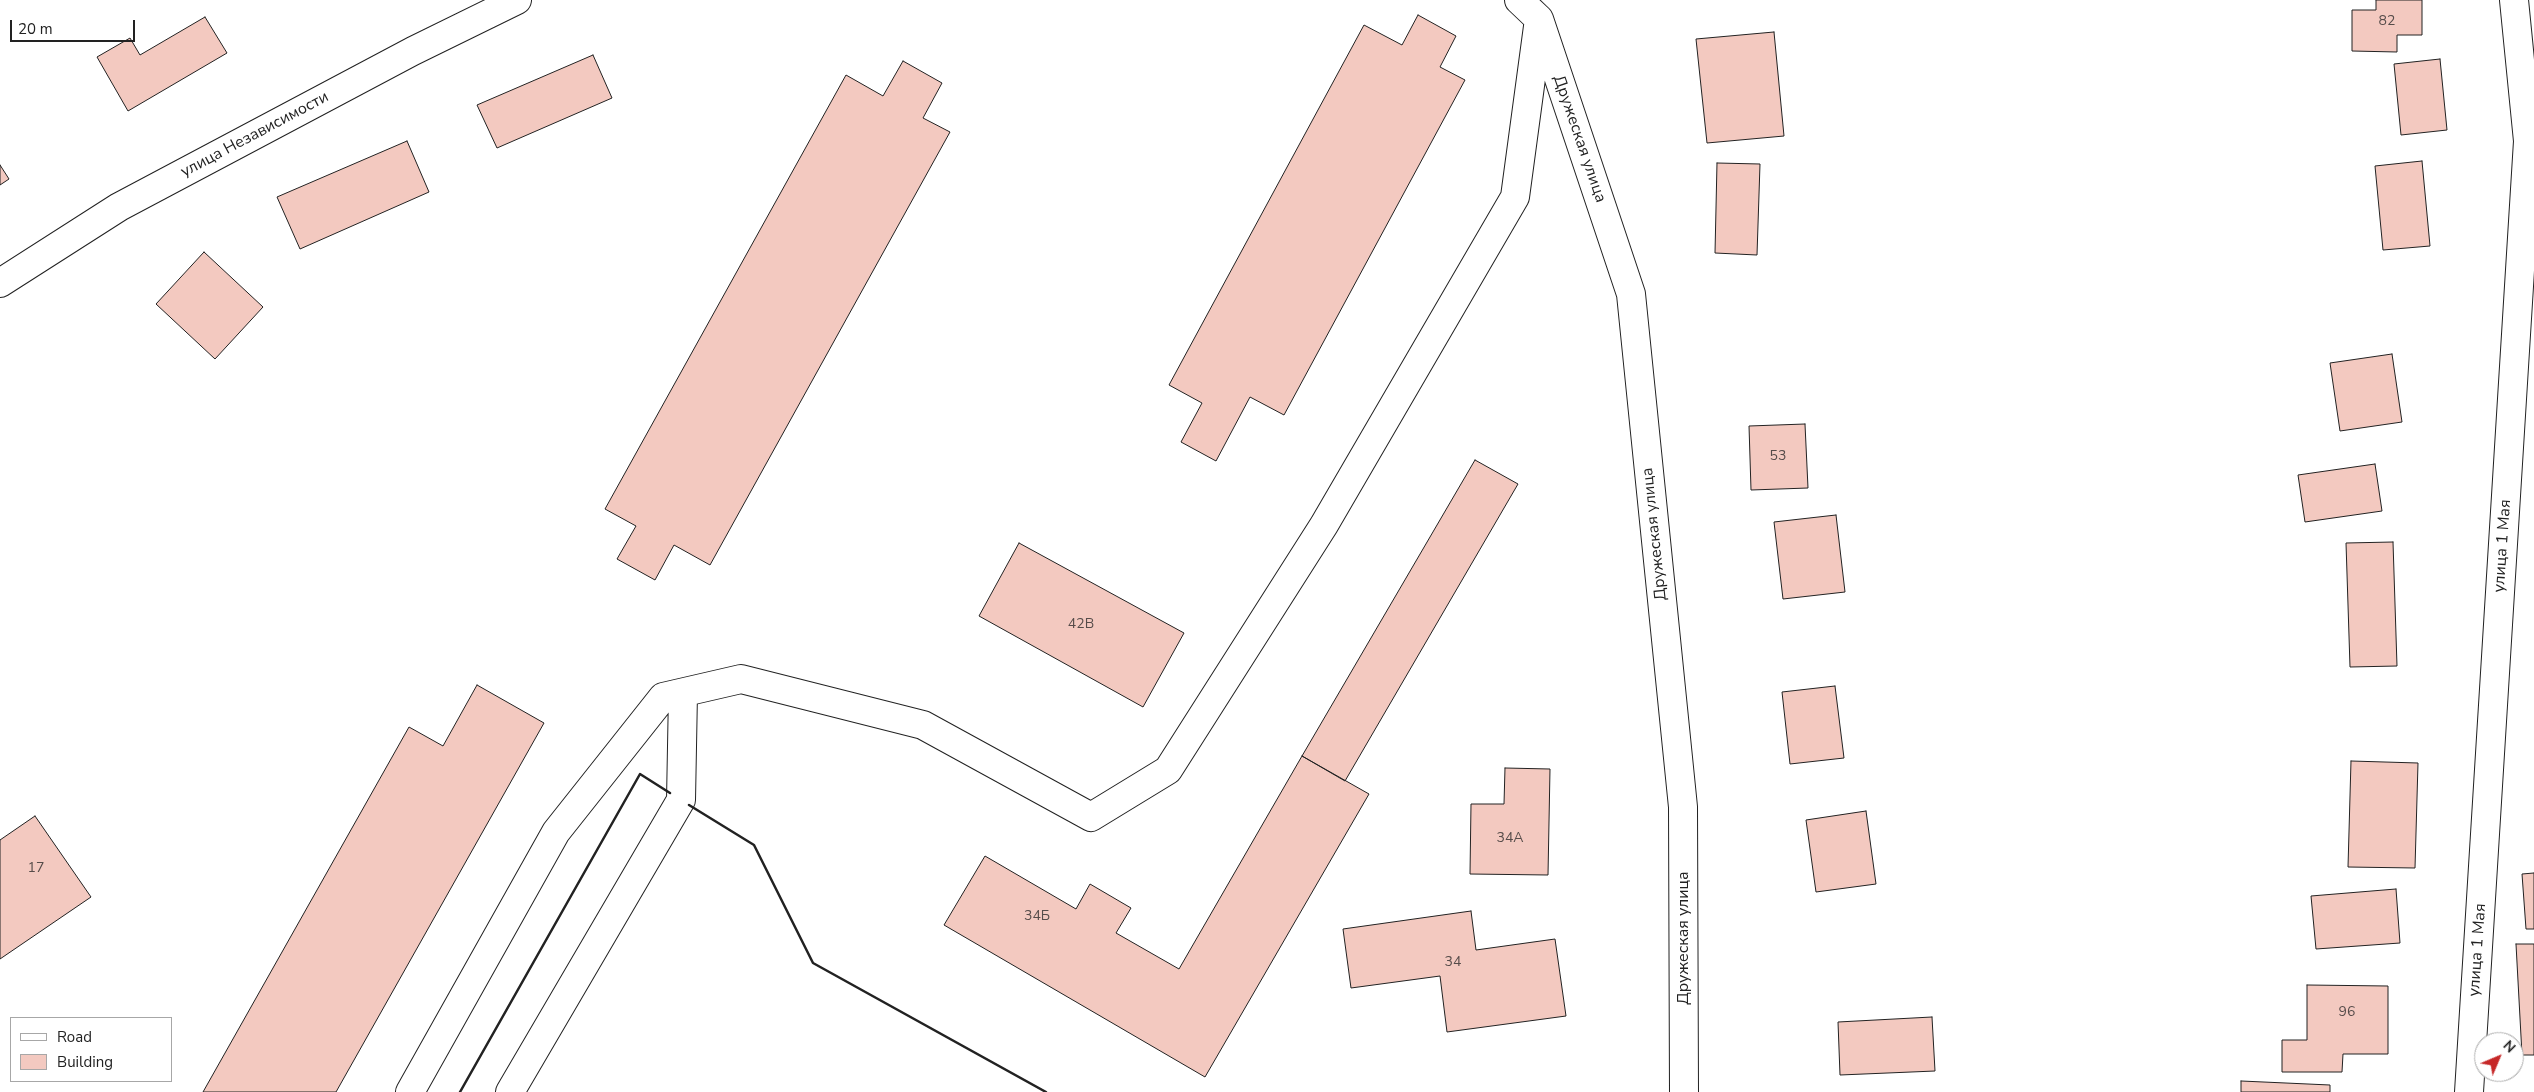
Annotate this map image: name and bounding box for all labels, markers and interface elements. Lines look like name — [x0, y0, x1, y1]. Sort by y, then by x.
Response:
scale bar — [12, 10, 138, 42]
house number: 82 — [2379, 14, 2395, 30]
text: 20 m — [18, 19, 53, 39]
street label: Дружеская улица — [1548, 73, 1610, 205]
street label: улица Независимости — [178, 88, 332, 182]
house number: 53 — [1770, 449, 1786, 465]
street label: Дружеская улица — [1638, 467, 1672, 601]
street label: улица 1 Мая — [2490, 499, 2516, 593]
house number: 42В — [1068, 617, 1094, 633]
house number: 34А — [1496, 831, 1524, 847]
house number: 17 — [28, 861, 44, 877]
street label: Дружеская улица — [1674, 871, 1694, 1005]
street label: улица 1 Мая — [2465, 903, 2491, 997]
house number: 34Б — [1024, 909, 1050, 925]
house number: 34 — [1445, 955, 1461, 971]
house number: 96 — [2339, 1005, 2355, 1021]
legend — [10, 1017, 172, 1082]
text: Road — [57, 1027, 92, 1047]
north arrow — [2474, 1032, 2524, 1082]
text: N — [2499, 1036, 2520, 1057]
text: Building — [57, 1052, 113, 1072]

